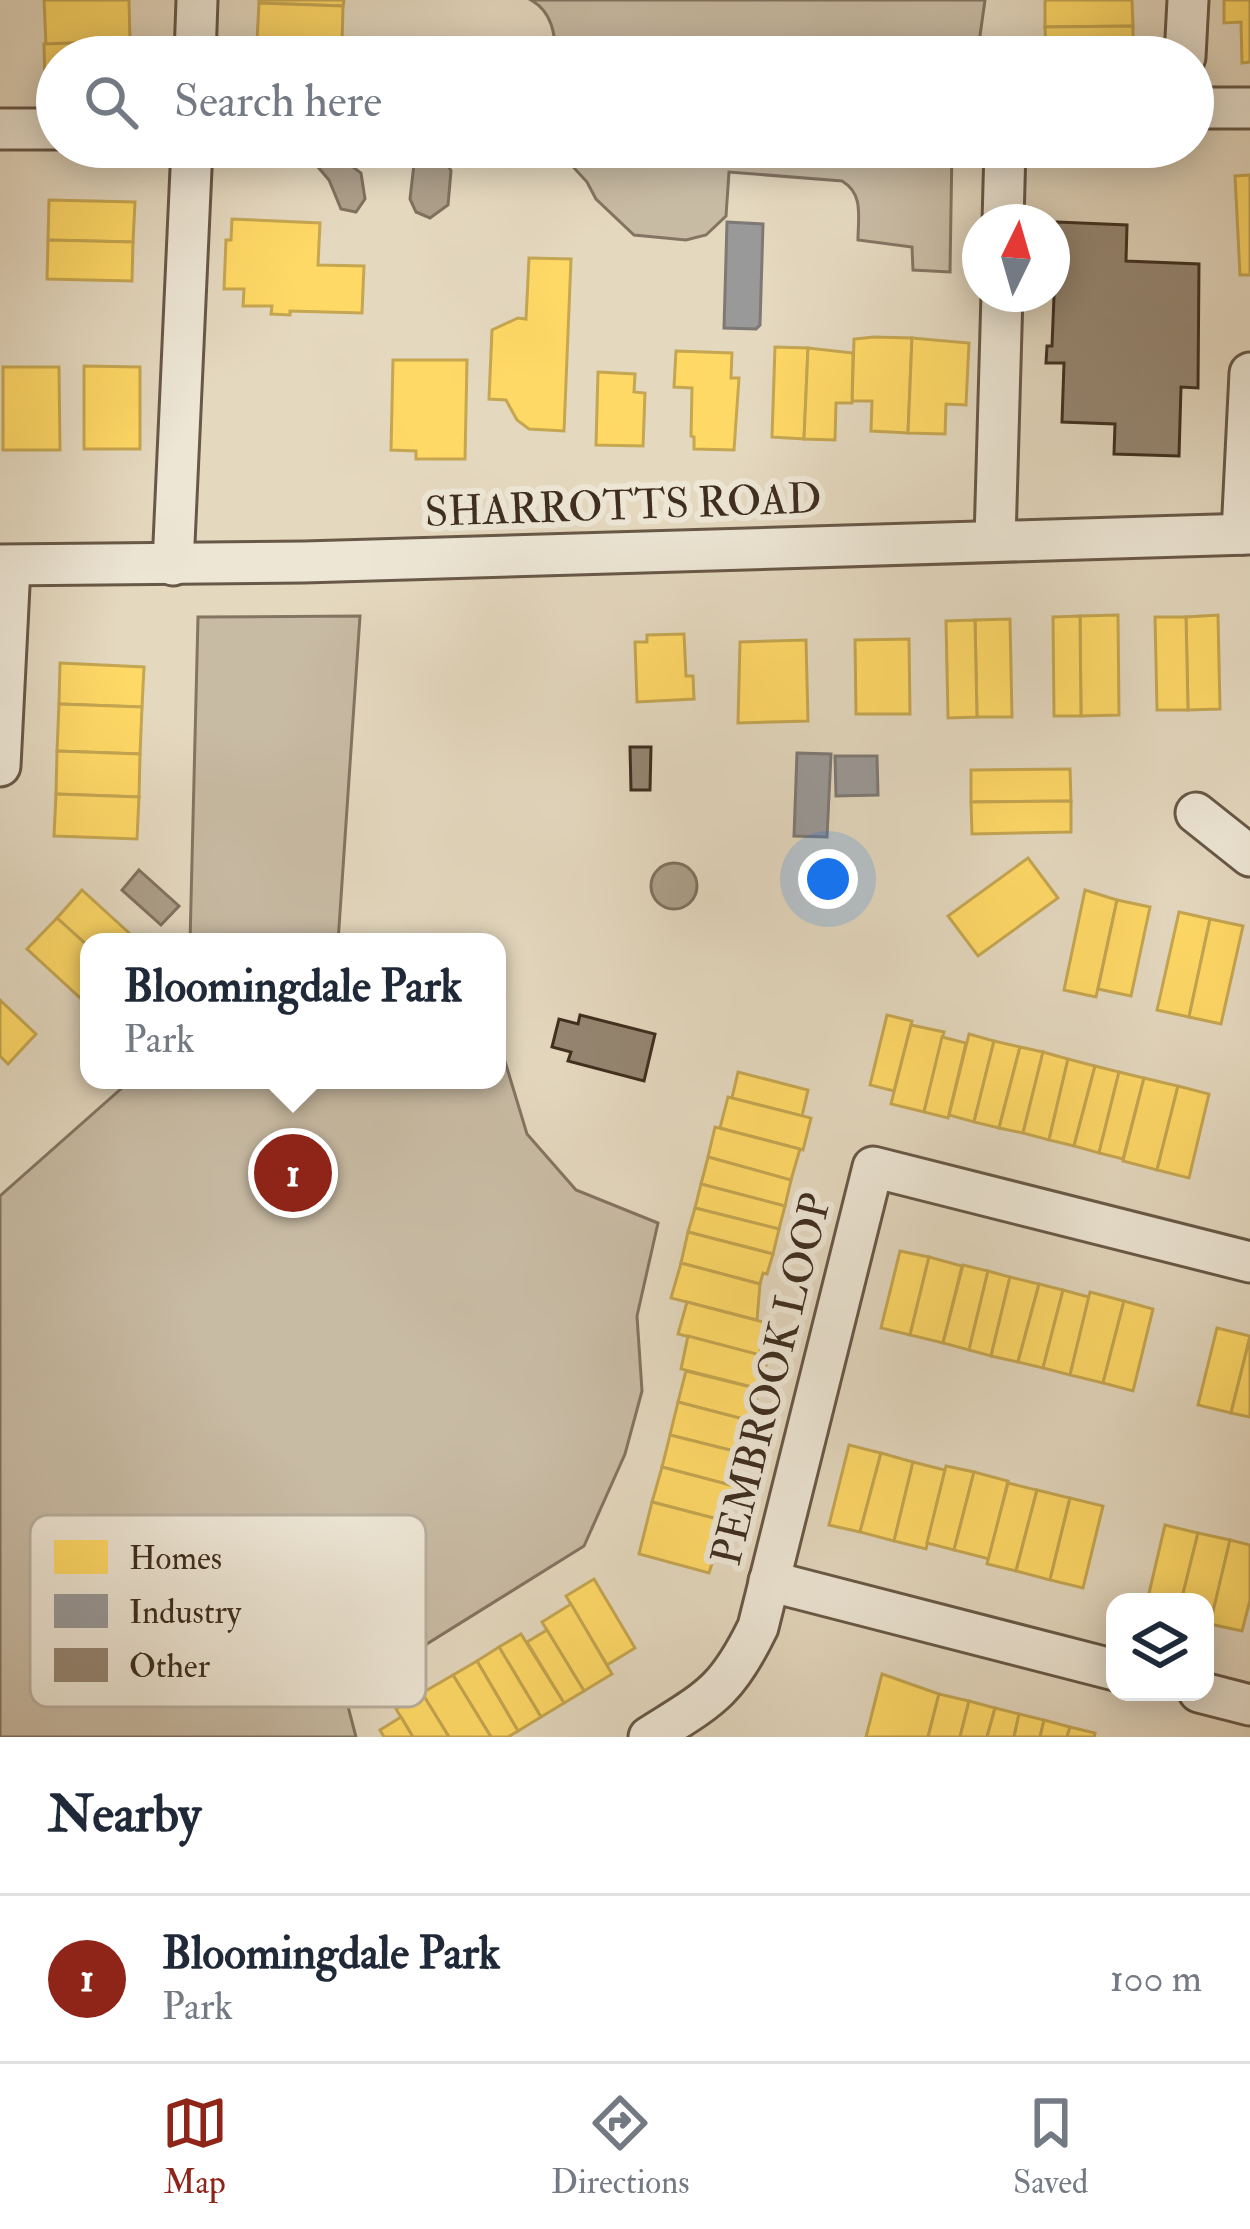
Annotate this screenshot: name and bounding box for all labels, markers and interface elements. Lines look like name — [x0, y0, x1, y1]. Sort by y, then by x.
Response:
search box — [36, 36, 1214, 168]
icon: search — [78, 69, 144, 135]
text: Search here — [174, 74, 382, 130]
north arrow — [962, 204, 1070, 312]
street label: SHARROTTS ROAD — [424, 473, 822, 539]
your location — [798, 849, 858, 909]
popup — [80, 933, 506, 1089]
text: Bloomingdale Park — [124, 959, 462, 1015]
text: Park — [124, 1015, 195, 1064]
pin: 1 — [254, 1128, 332, 1218]
street label: PEMBROOK LOOP — [701, 1188, 843, 1571]
legend — [30, 1515, 426, 1707]
text: Homes — [129, 1538, 222, 1579]
text: Industry — [129, 1592, 242, 1633]
map controls — [1106, 1593, 1214, 1701]
button: layers — [1106, 1593, 1214, 1701]
text: Other — [129, 1646, 211, 1687]
text: Nearby — [48, 1783, 201, 1847]
text: Bloomingdale Park — [162, 1926, 500, 1982]
text: 1 — [80, 1954, 94, 2003]
text: 100 m — [1110, 1954, 1202, 2003]
text: Park — [162, 1982, 233, 2031]
tab: Map — [162, 2090, 228, 2203]
tab: Directions — [551, 2090, 690, 2203]
tab: Saved — [1013, 2090, 1088, 2203]

